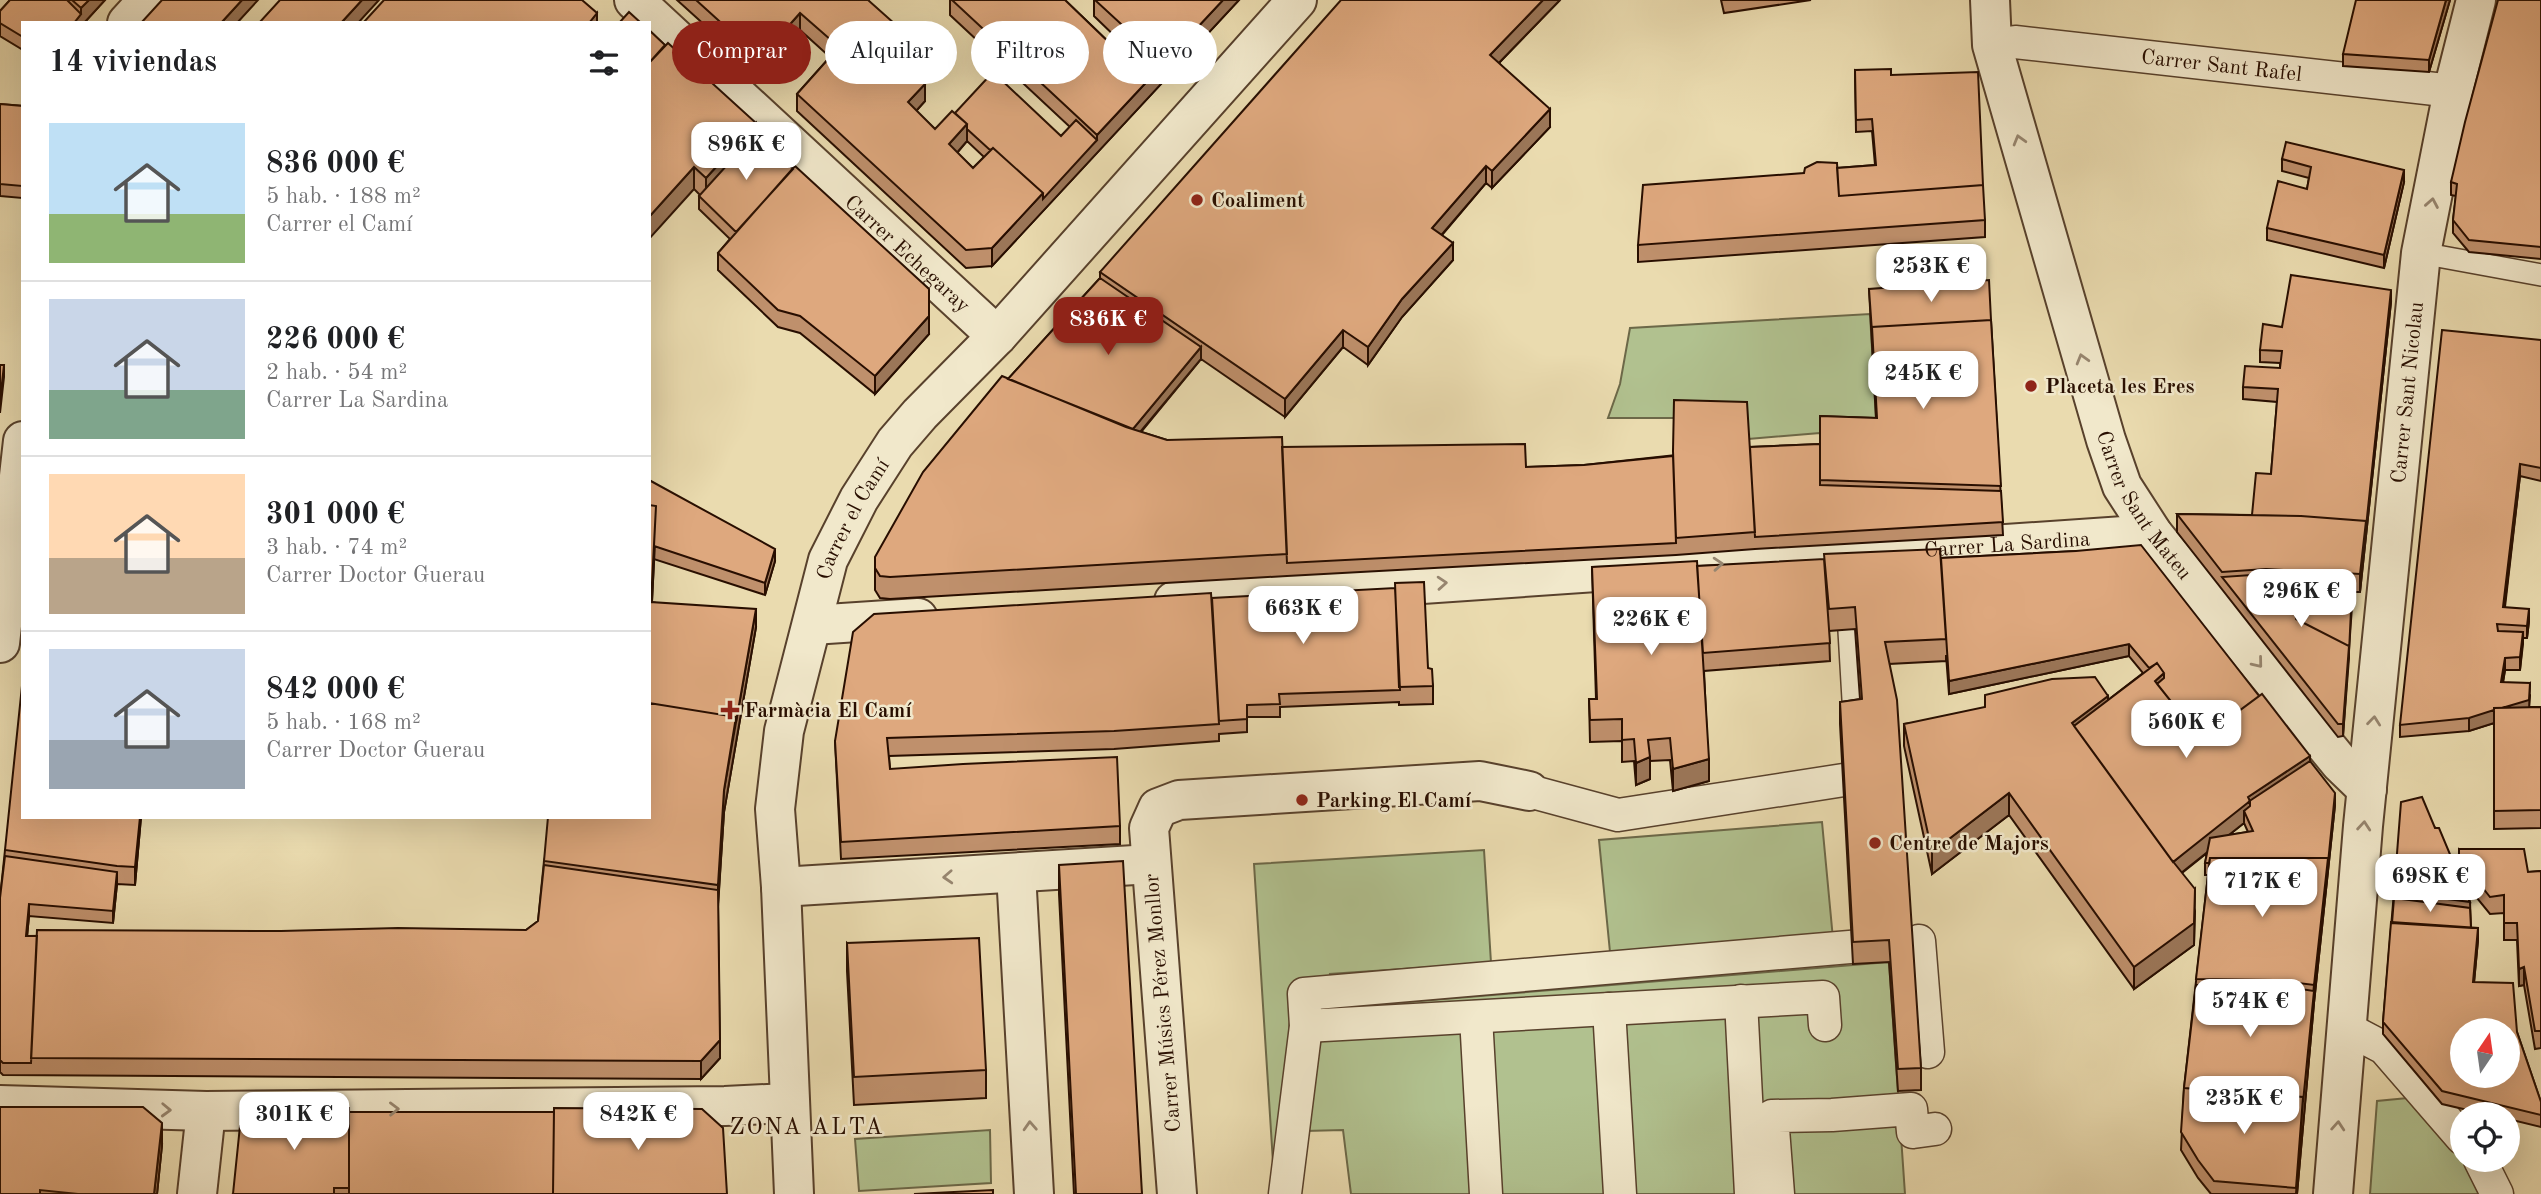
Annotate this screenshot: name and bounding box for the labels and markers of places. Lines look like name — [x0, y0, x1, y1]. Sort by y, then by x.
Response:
pin: 896K € — [689, 122, 803, 182]
place label: Coaliment — [1211, 191, 1305, 212]
marker: Coaliment — [1189, 192, 1205, 208]
pin: 253K € — [1874, 244, 1988, 304]
pin: 836K € — [1051, 298, 1165, 357]
pin: 245K € — [1866, 352, 1980, 411]
place label: Placeta les Eres — [2045, 377, 2195, 398]
marker: Placeta les Eres — [2023, 378, 2039, 394]
pin: 296K € — [2244, 570, 2358, 629]
pin: 663K € — [1246, 586, 1360, 646]
pin: 226K € — [1594, 598, 1708, 657]
pin: 560K € — [2129, 700, 2243, 760]
place label: Farmàcia El Camí — [744, 701, 912, 722]
marker: Farmàcia El Camí — [722, 702, 738, 718]
place label: Parking El Camí — [1316, 791, 1471, 812]
marker: Parking El Camí — [1294, 792, 1310, 808]
place label: Centre de Majors — [1889, 834, 2049, 855]
marker: Centre de Majors — [1867, 835, 1883, 851]
pin: 698K € — [2373, 855, 2487, 914]
pin: 717K € — [2205, 860, 2319, 919]
pin: 574K € — [2193, 979, 2307, 1039]
pin: 235K € — [2187, 1076, 2301, 1136]
pin: 301K € — [237, 1092, 351, 1152]
pin: 842K € — [581, 1092, 695, 1152]

